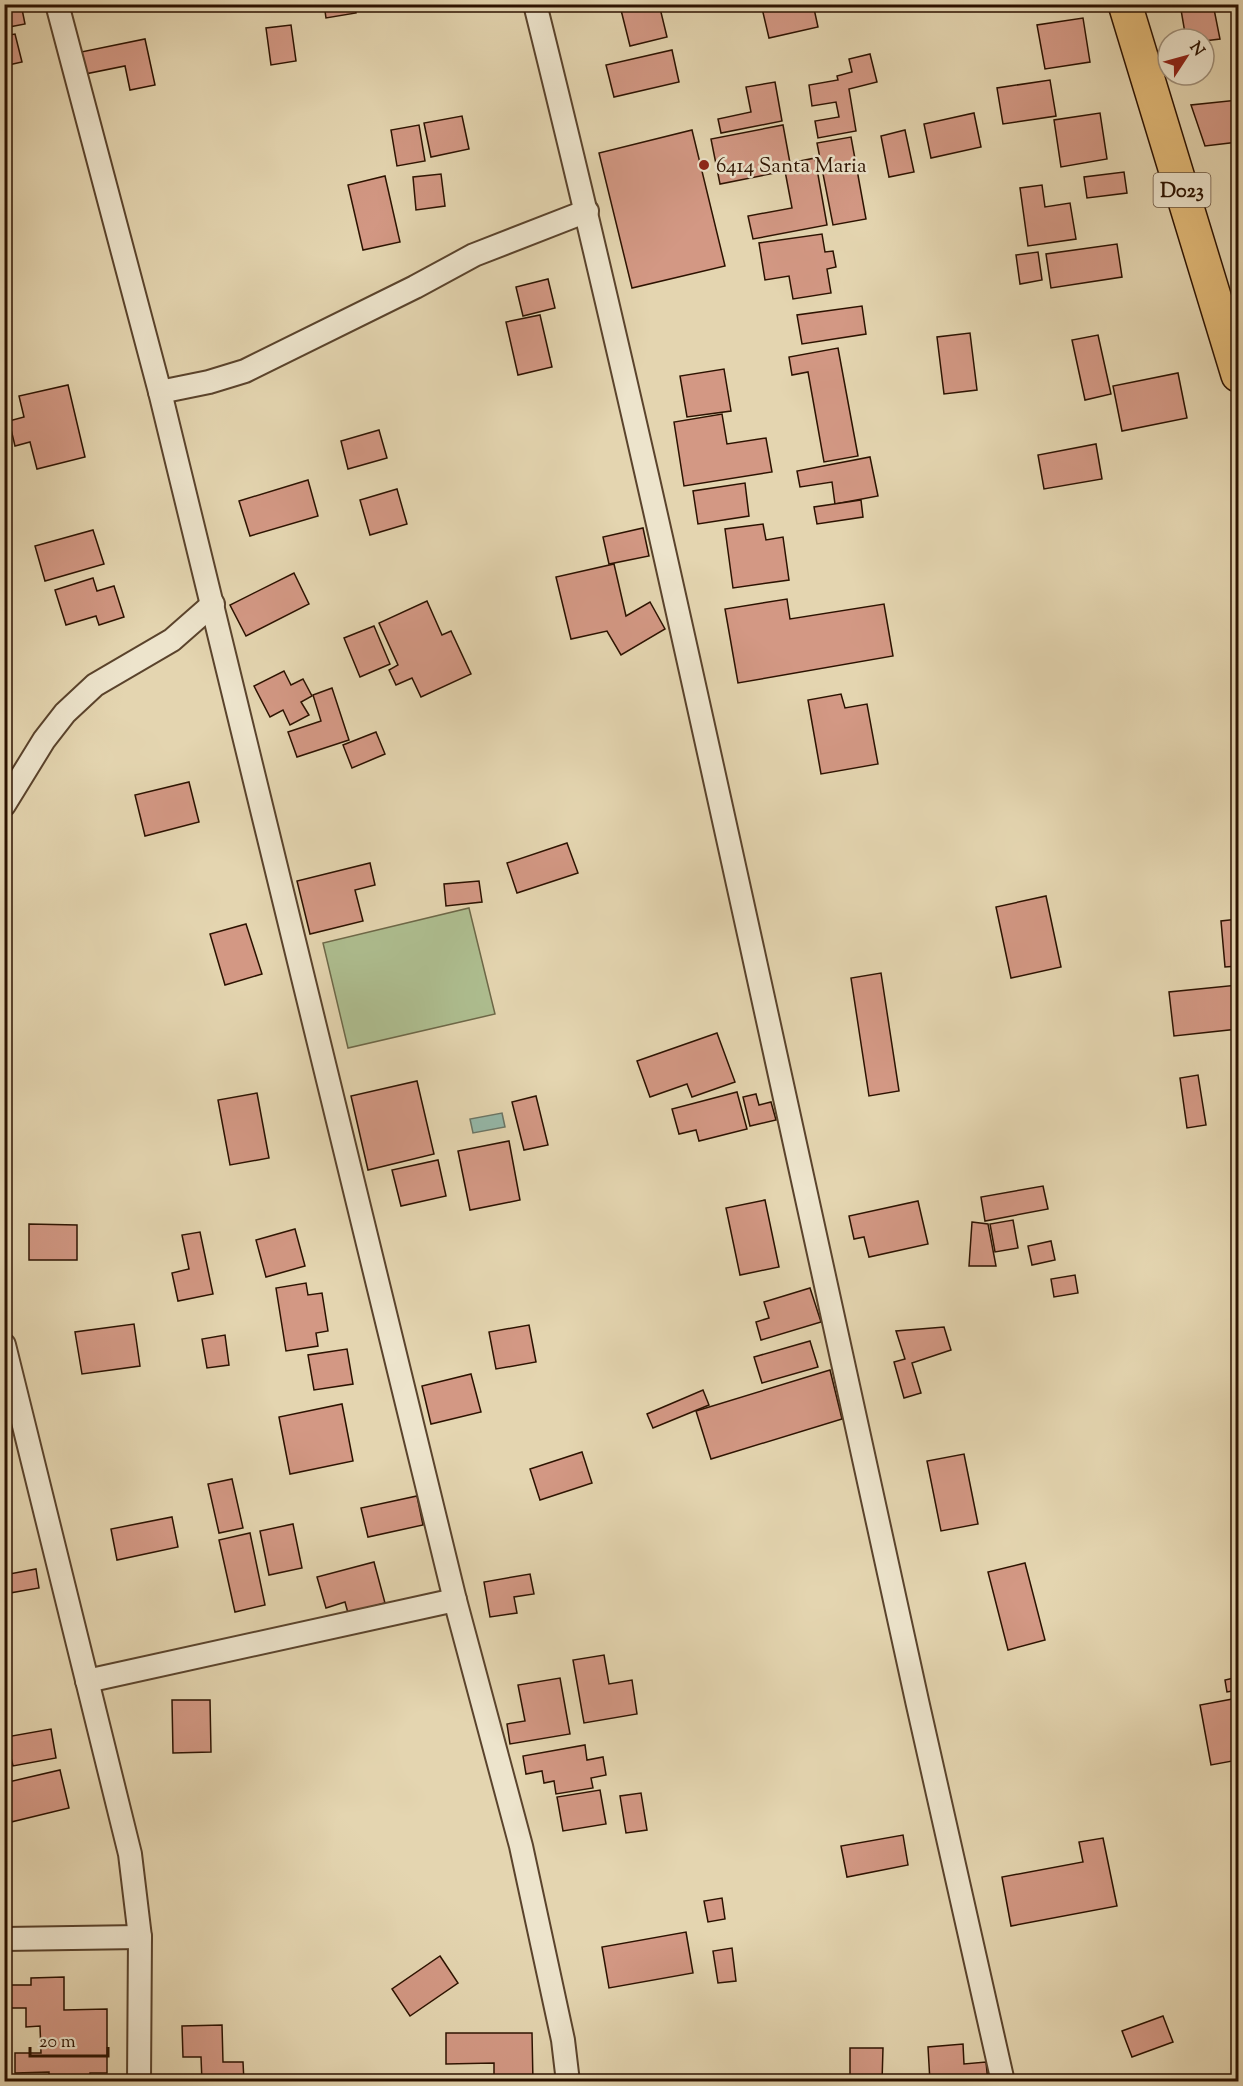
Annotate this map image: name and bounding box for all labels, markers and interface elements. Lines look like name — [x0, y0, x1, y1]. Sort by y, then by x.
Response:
north arrow — [1156, 27, 1216, 87]
text: N — [1183, 38, 1209, 62]
place label: 6414 Santa Maria — [716, 152, 867, 182]
marker: 6414 Santa Maria — [697, 158, 711, 172]
road number: D023 — [1154, 173, 1210, 207]
scale bar — [30, 2020, 108, 2058]
text: 20 m — [39, 2030, 76, 2056]

